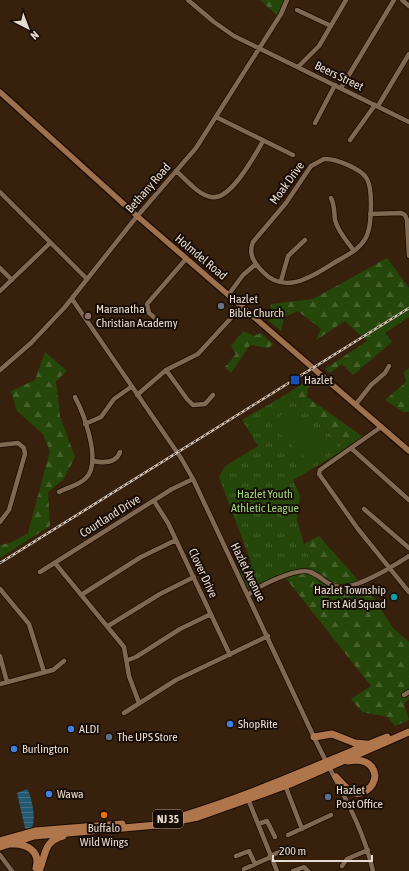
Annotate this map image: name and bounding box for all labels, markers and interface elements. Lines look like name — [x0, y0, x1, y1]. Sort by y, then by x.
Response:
north arrow — [8, 8, 48, 48]
text: N — [28, 29, 41, 42]
street label: Beers Street — [312, 58, 366, 94]
street label: Moak Drive — [267, 159, 307, 207]
street label: Bethany Road — [123, 160, 173, 216]
street label: Holmdel Road — [172, 231, 230, 283]
place label: Hazlet Bible Church — [229, 292, 284, 320]
marker: Hazlet Bible Church — [216, 301, 226, 311]
place label: Maranatha Christian Academy — [96, 302, 178, 330]
marker: Maranatha Christian Academy — [83, 311, 93, 321]
place label: Hazlet — [304, 373, 333, 387]
marker: Hazlet — [289, 374, 301, 386]
park label: Hazlet Youth Athletic League — [231, 487, 299, 515]
street label: Courtland Drive — [77, 492, 143, 540]
street label: Hazlet Avenue — [228, 540, 268, 604]
street label: Clover Drive — [186, 546, 220, 600]
place label: Hazlet Township First Aid Squad — [314, 583, 386, 611]
marker: Hazlet Township First Aid Squad — [389, 592, 399, 602]
place label: ShopRite — [238, 717, 278, 731]
marker: ShopRite — [225, 719, 235, 729]
place label: ALDI — [79, 722, 99, 736]
marker: ALDI — [66, 724, 76, 734]
place label: The UPS Store — [117, 730, 178, 744]
marker: The UPS Store — [104, 732, 114, 742]
place label: Burlington — [22, 742, 69, 756]
marker: Burlington — [9, 744, 19, 754]
place label: Hazlet Post Office — [336, 783, 383, 811]
place label: Wawa — [57, 787, 84, 801]
marker: Wawa — [44, 789, 54, 799]
marker: Hazlet Post Office — [323, 792, 333, 802]
marker: Buffalo Wild Wings — [99, 810, 109, 820]
road number: NJ 35 — [153, 810, 183, 828]
place label: Buffalo Wild Wings — [80, 821, 128, 849]
scale bar — [273, 837, 372, 863]
text: 200 m — [279, 844, 306, 858]

